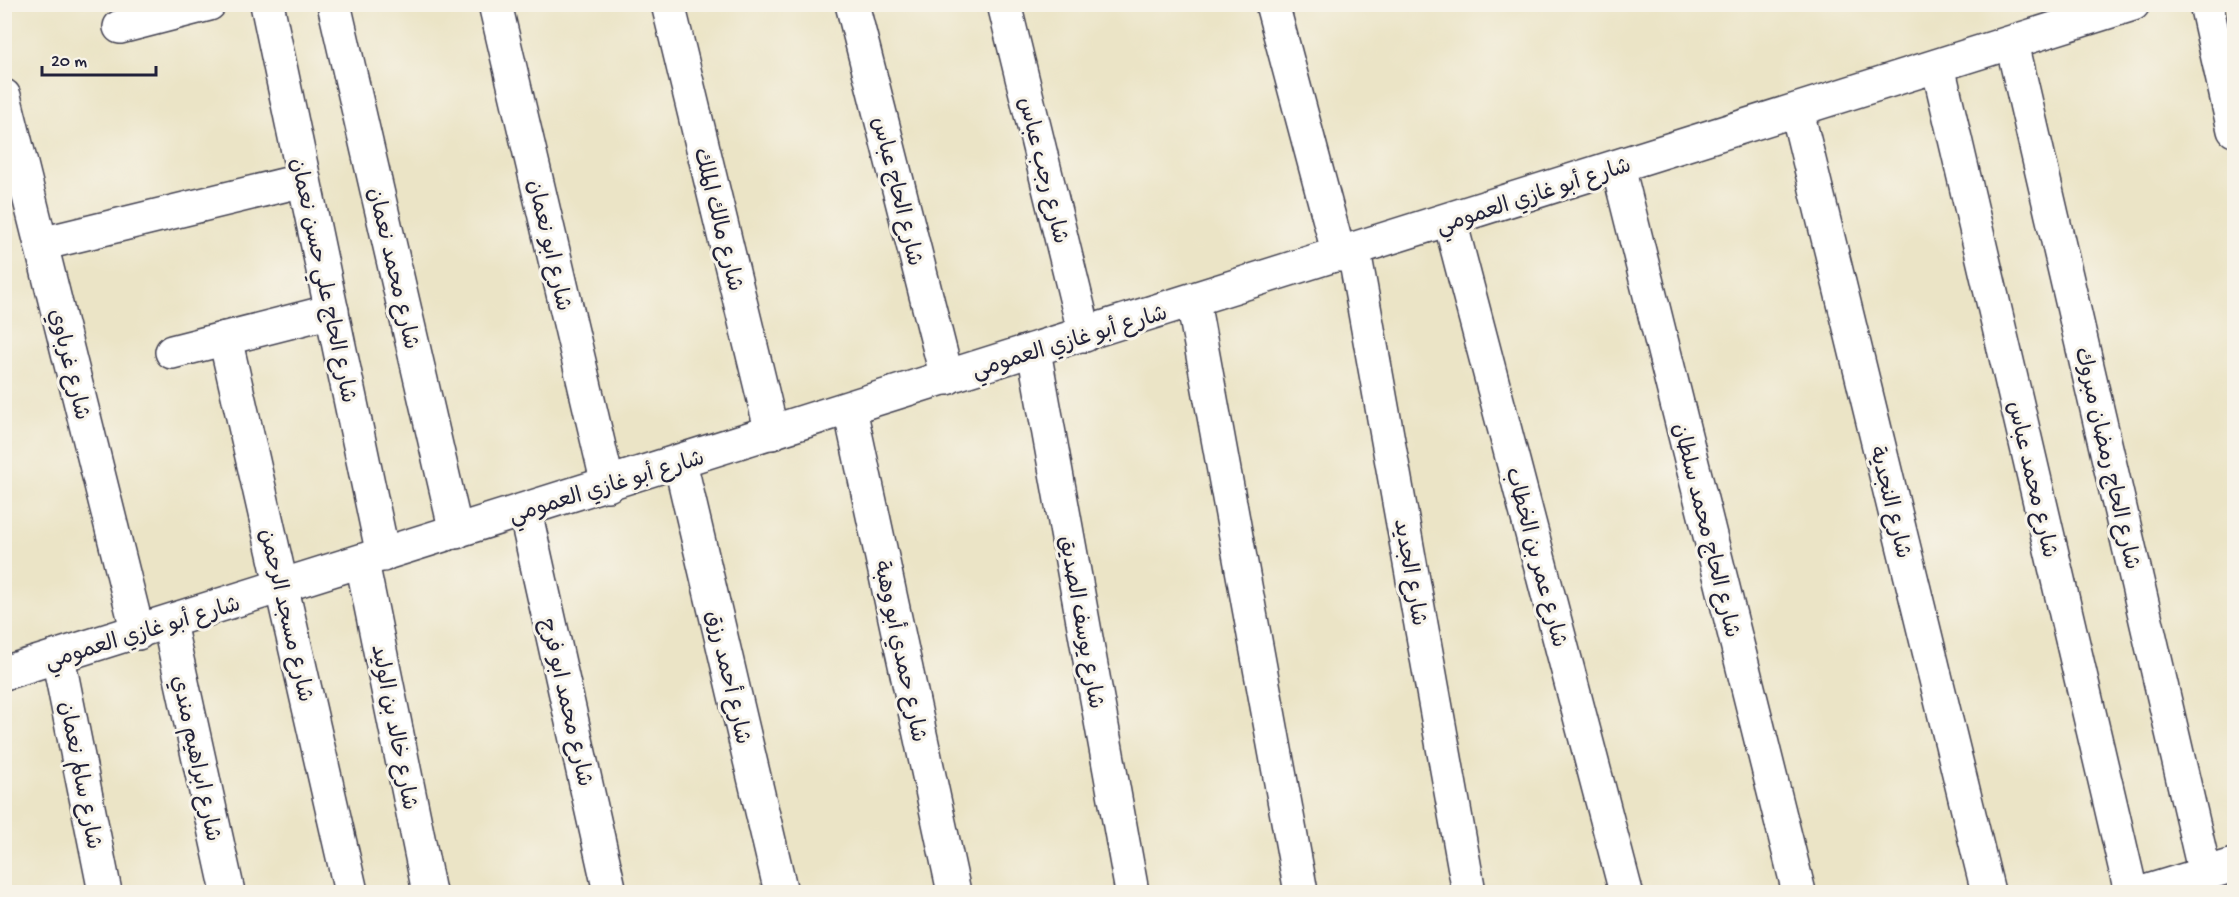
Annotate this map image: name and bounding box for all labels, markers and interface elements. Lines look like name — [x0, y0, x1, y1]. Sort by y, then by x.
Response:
scale bar — [42, 39, 156, 77]
text: 20 m — [51, 52, 87, 73]
street label: شارع رجب عباس — [1010, 95, 1072, 247]
street label: شارع الحاج عباس — [864, 115, 926, 269]
street label: شارع مالك الملك — [686, 146, 747, 294]
street label: شارع أبو غازي العمومي — [1432, 150, 1636, 244]
street label: شارع الحاج علي حسن نعمان — [279, 156, 360, 406]
street label: شارع ابو نعمان — [519, 178, 575, 314]
street label: شارع محمد نعمان — [360, 185, 422, 352]
street label: شارع أبو غازي العمومي — [968, 298, 1172, 389]
street label: شارع غرباوي — [41, 307, 93, 423]
street label: شارع الحاج رمضان مبروك — [2067, 345, 2143, 573]
street label: شارع محمد عباس — [1999, 399, 2061, 561]
street label: شارع الحاج محمد سلطان — [1665, 421, 1743, 641]
street label: شارع أبو غازي العمومي — [505, 443, 709, 534]
street label: شارع النجدية — [1862, 444, 1915, 562]
street label: شارع عمر بن الخطاب — [1498, 465, 1571, 651]
street label: شارع الجديد — [1386, 517, 1430, 628]
street label: شارع مسجد الرحمن — [251, 527, 317, 705]
street label: شارع يوسف الصديق — [1051, 534, 1107, 711]
street label: شارع حمدي أبو وهبة — [866, 558, 934, 745]
street label: شارع أبو غازي العمومي — [41, 589, 245, 680]
street label: شارع أحمد رزق — [698, 607, 758, 747]
street label: شارع محمد ابو فرج — [532, 616, 596, 790]
street label: شارع خالد بن الوليد — [363, 643, 421, 813]
street label: شارع ابراهيم مندي — [164, 673, 224, 844]
street label: شارع سالم نعمان — [50, 700, 105, 852]

